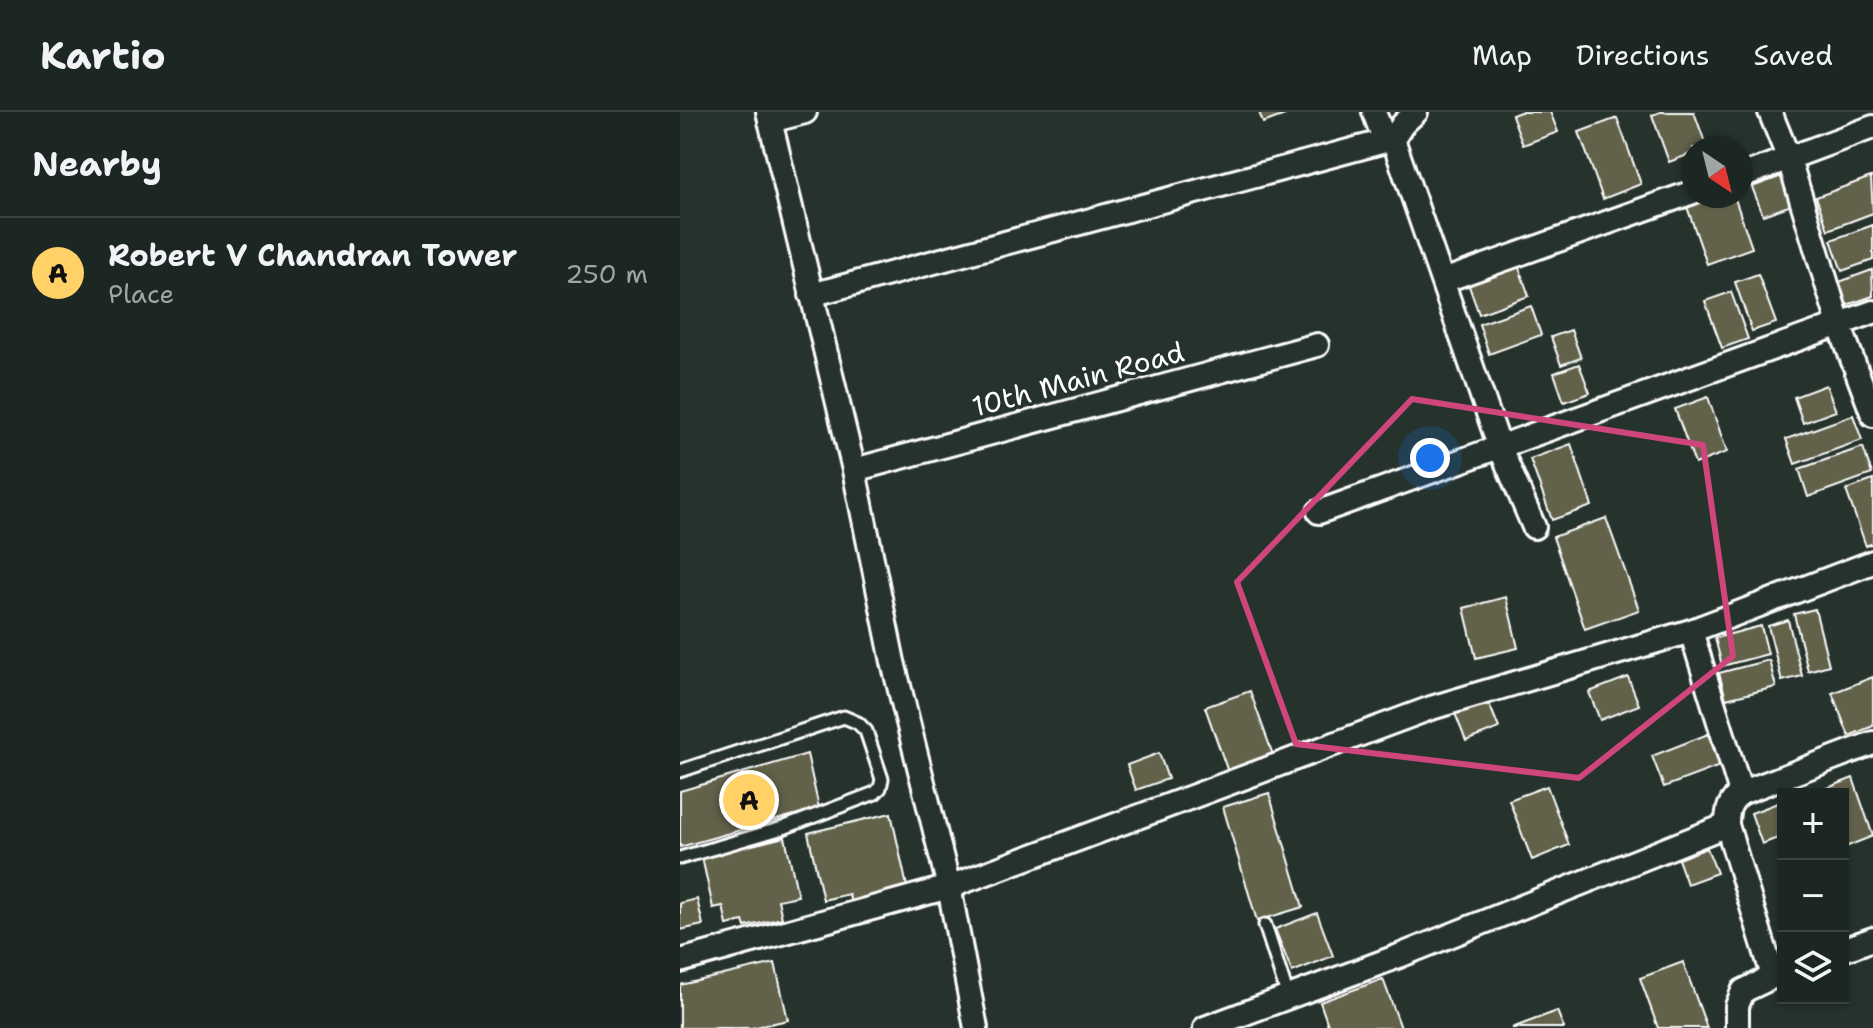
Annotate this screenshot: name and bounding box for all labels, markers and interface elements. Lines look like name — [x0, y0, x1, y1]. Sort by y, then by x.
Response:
text: Kartio — [40, 30, 166, 81]
text: Map — [1472, 36, 1532, 74]
text: Directions — [1576, 36, 1710, 74]
text: Saved — [1754, 36, 1833, 74]
north arrow — [1681, 136, 1753, 208]
text: Nearby — [32, 141, 162, 187]
text: Robert V Chandran Tower — [108, 235, 517, 276]
text: A — [48, 256, 68, 291]
text: 250 m — [565, 256, 648, 291]
text: Place — [108, 276, 174, 311]
street label: 10th Main Road — [968, 332, 1188, 426]
your location — [1410, 438, 1450, 478]
pin: A — [723, 770, 775, 830]
map controls — [1777, 788, 1849, 1004]
button: + — [1777, 788, 1849, 860]
button: − — [1777, 860, 1849, 932]
button: layers — [1777, 932, 1849, 1004]

